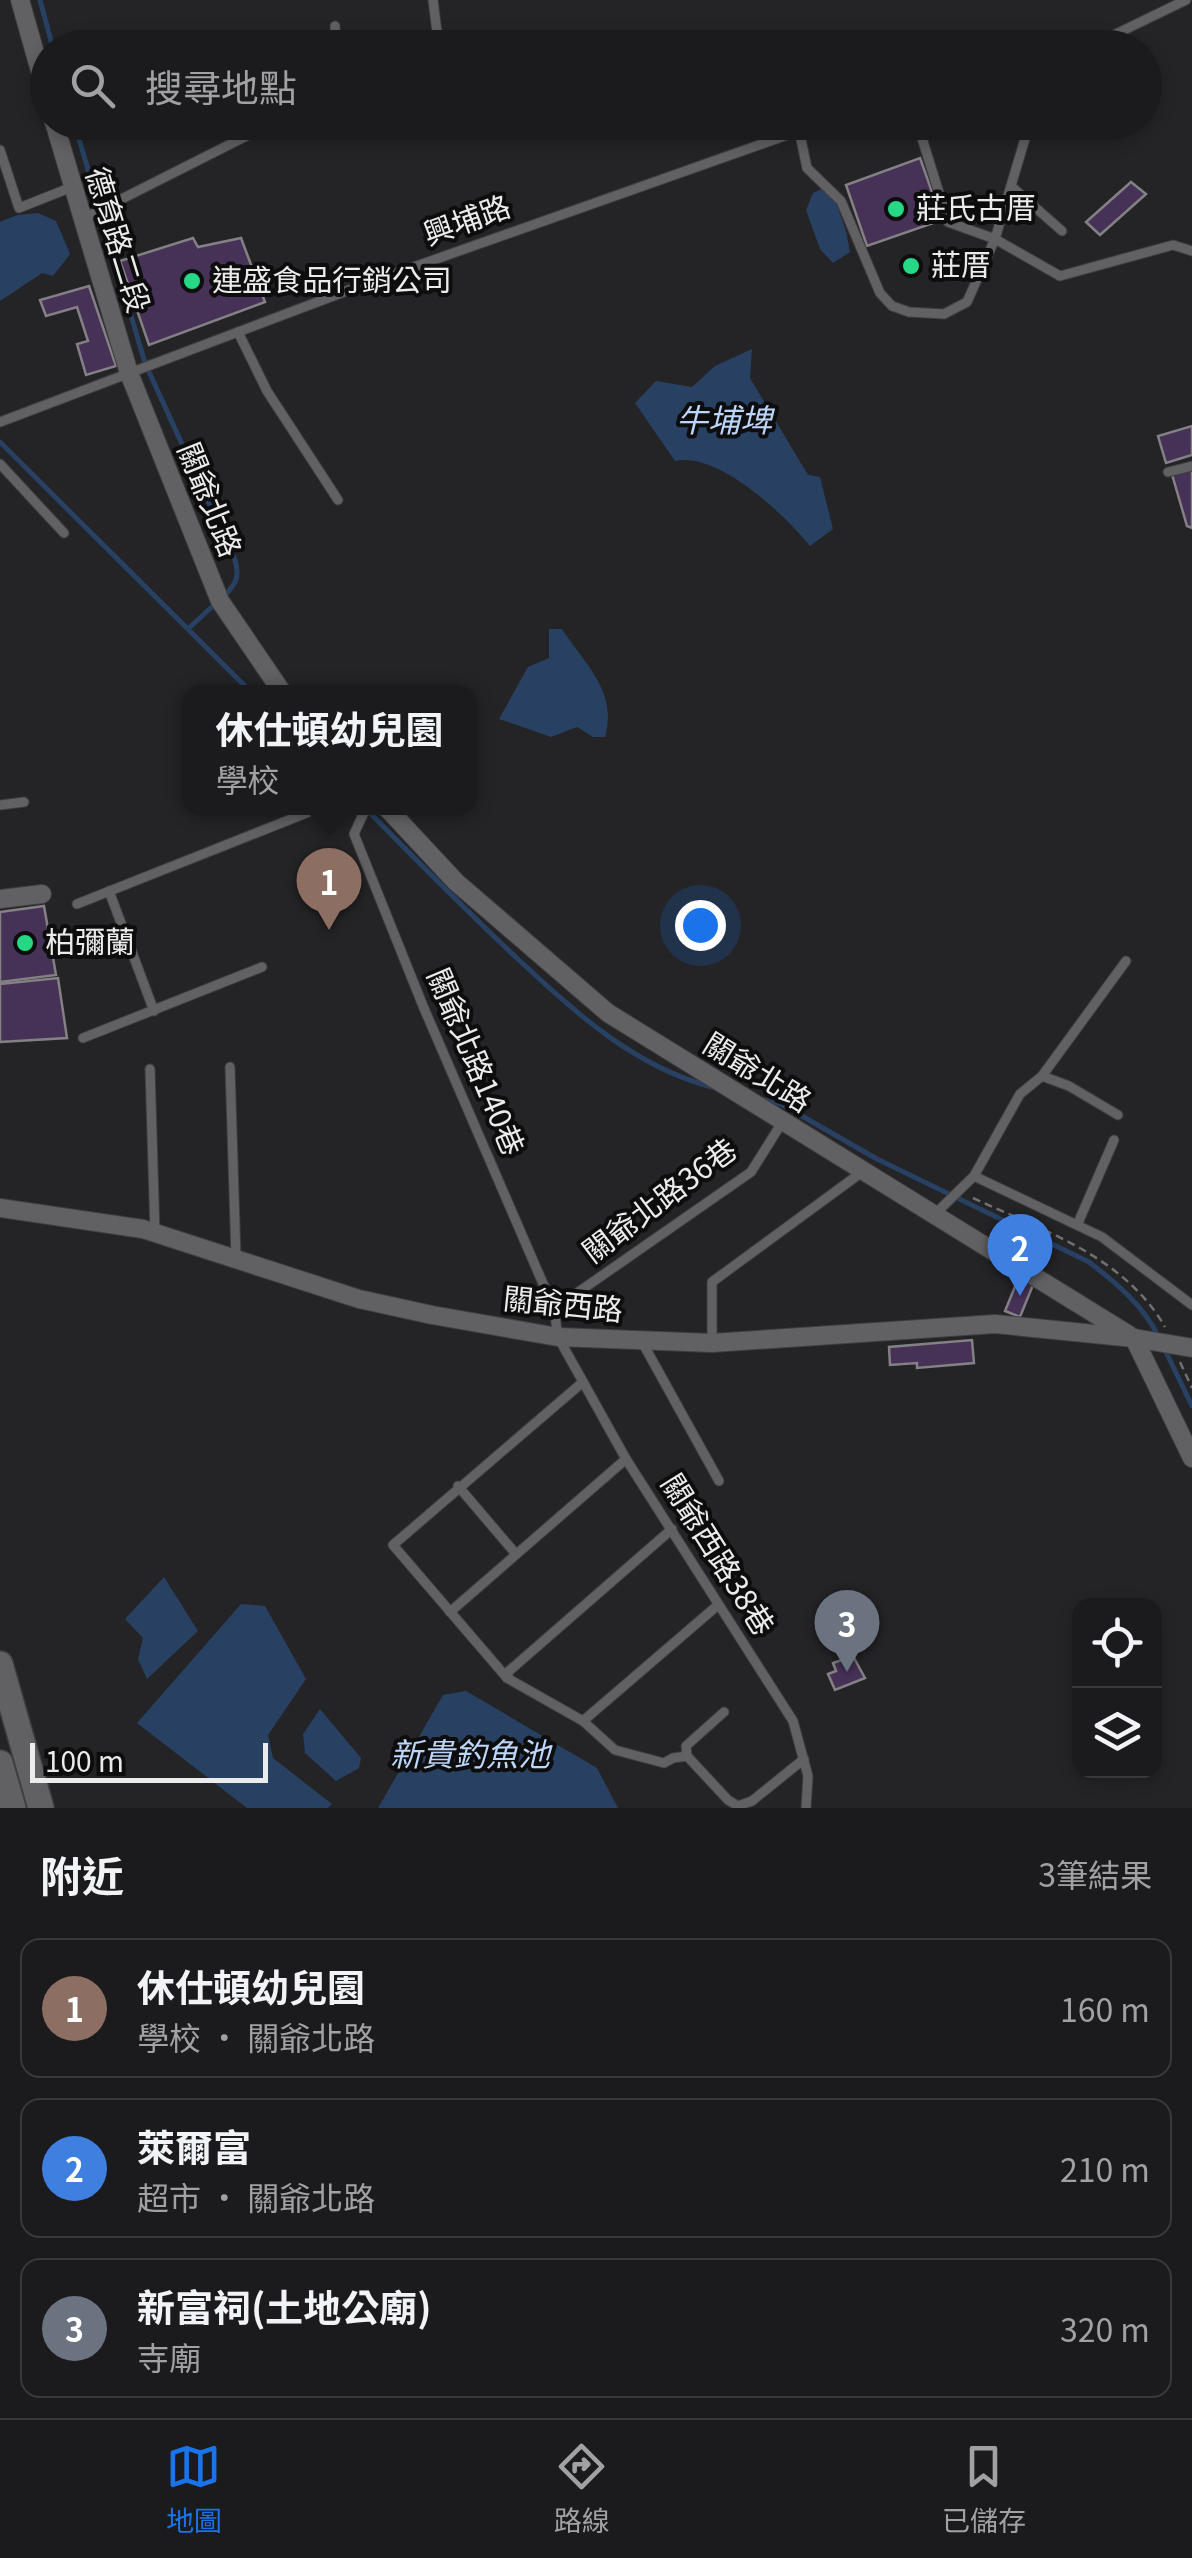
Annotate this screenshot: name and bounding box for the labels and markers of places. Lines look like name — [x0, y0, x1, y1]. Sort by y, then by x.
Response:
place label: 莊氏古厝 — [916, 184, 1036, 228]
marker: 莊氏古厝 — [885, 198, 907, 220]
place label: 莊厝 — [931, 241, 991, 285]
marker: 莊厝 — [900, 255, 922, 277]
place label: 連盛食品行銷公司 — [212, 256, 452, 300]
marker: 連盛食品行銷公司 — [181, 270, 203, 292]
pin: 1 — [296, 848, 362, 930]
place label: 柏彌蘭 — [45, 918, 135, 962]
marker: 柏彌蘭 — [14, 932, 36, 954]
pin: 2 — [988, 1214, 1052, 1296]
pin: 3 — [814, 1590, 880, 1672]

